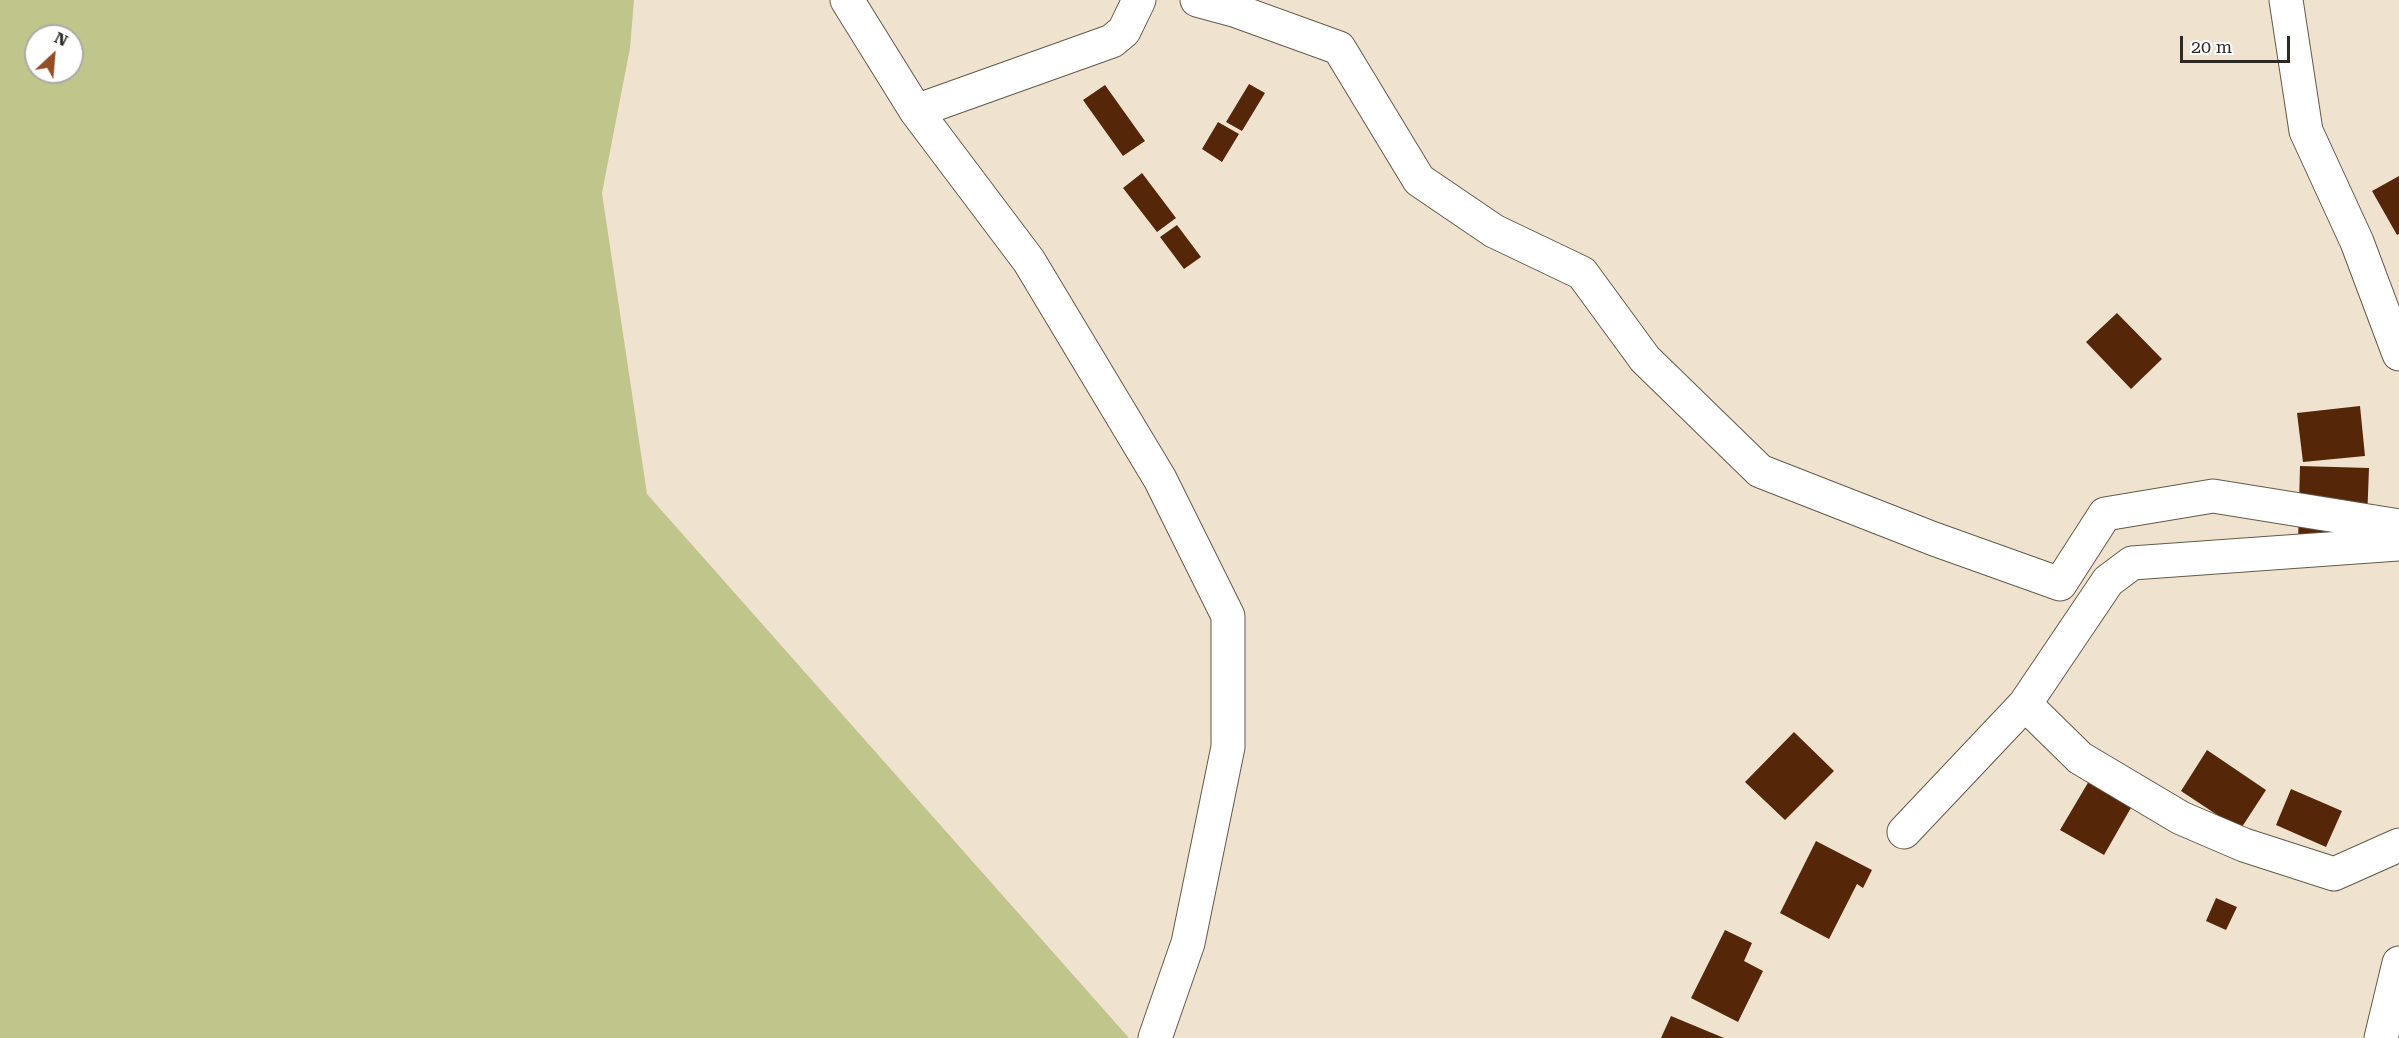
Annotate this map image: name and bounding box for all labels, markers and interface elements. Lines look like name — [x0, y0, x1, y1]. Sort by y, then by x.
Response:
north arrow — [24, 24, 84, 84]
scale bar — [2183, 24, 2292, 62]
text: N — [52, 28, 71, 50]
text: 20 m — [2191, 36, 2232, 57]

